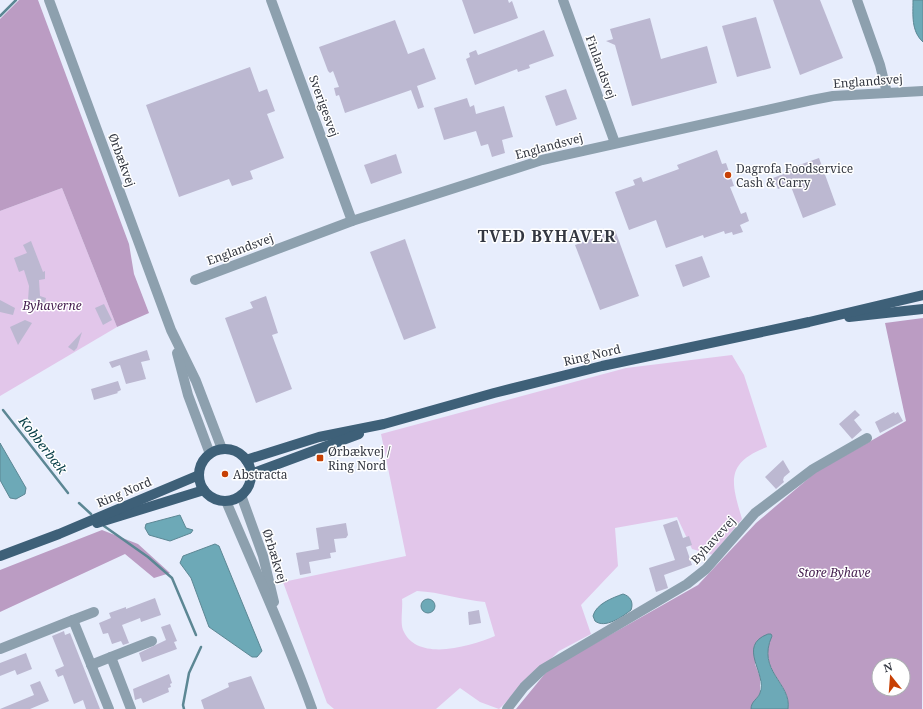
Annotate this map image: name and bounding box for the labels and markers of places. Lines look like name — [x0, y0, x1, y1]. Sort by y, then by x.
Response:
place label: Dagrofa Foodservice Cash & Carry — [736, 160, 853, 191]
marker: Dagrofa Foodservice Cash & Carry — [723, 170, 733, 180]
place label: Ørbækvej / Ring Nord — [328, 443, 391, 474]
marker: Ørbækvej / Ring Nord — [315, 453, 325, 463]
place label: Abstracta — [233, 466, 288, 483]
marker: Abstracta — [220, 469, 230, 479]

